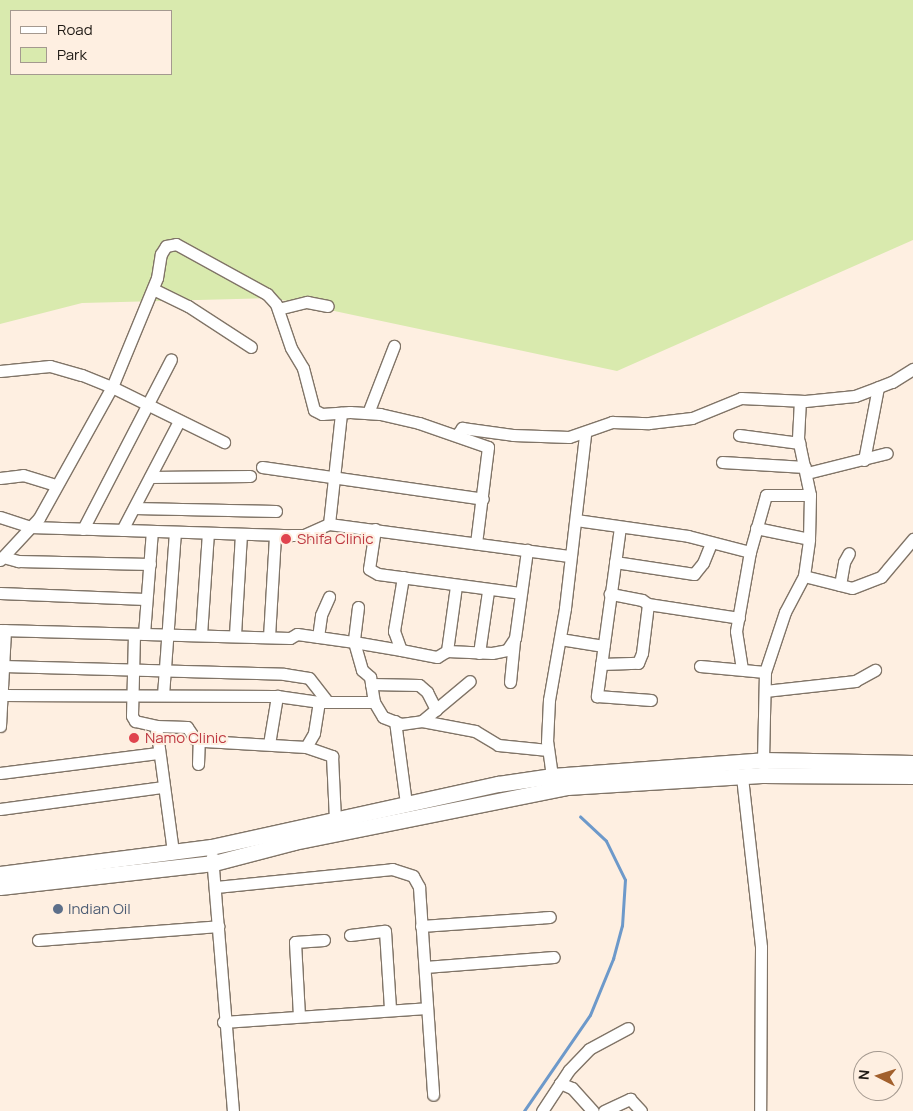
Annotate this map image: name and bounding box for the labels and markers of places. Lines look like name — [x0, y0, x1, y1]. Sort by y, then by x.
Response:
place label: Shifa Clinic — [297, 530, 374, 548]
marker: Shifa Clinic — [279, 532, 293, 546]
place label: Namo Clinic — [145, 729, 227, 747]
marker: Namo Clinic — [127, 731, 141, 745]
place label: Indian Oil — [68, 900, 131, 918]
marker: Indian Oil — [52, 903, 64, 915]

